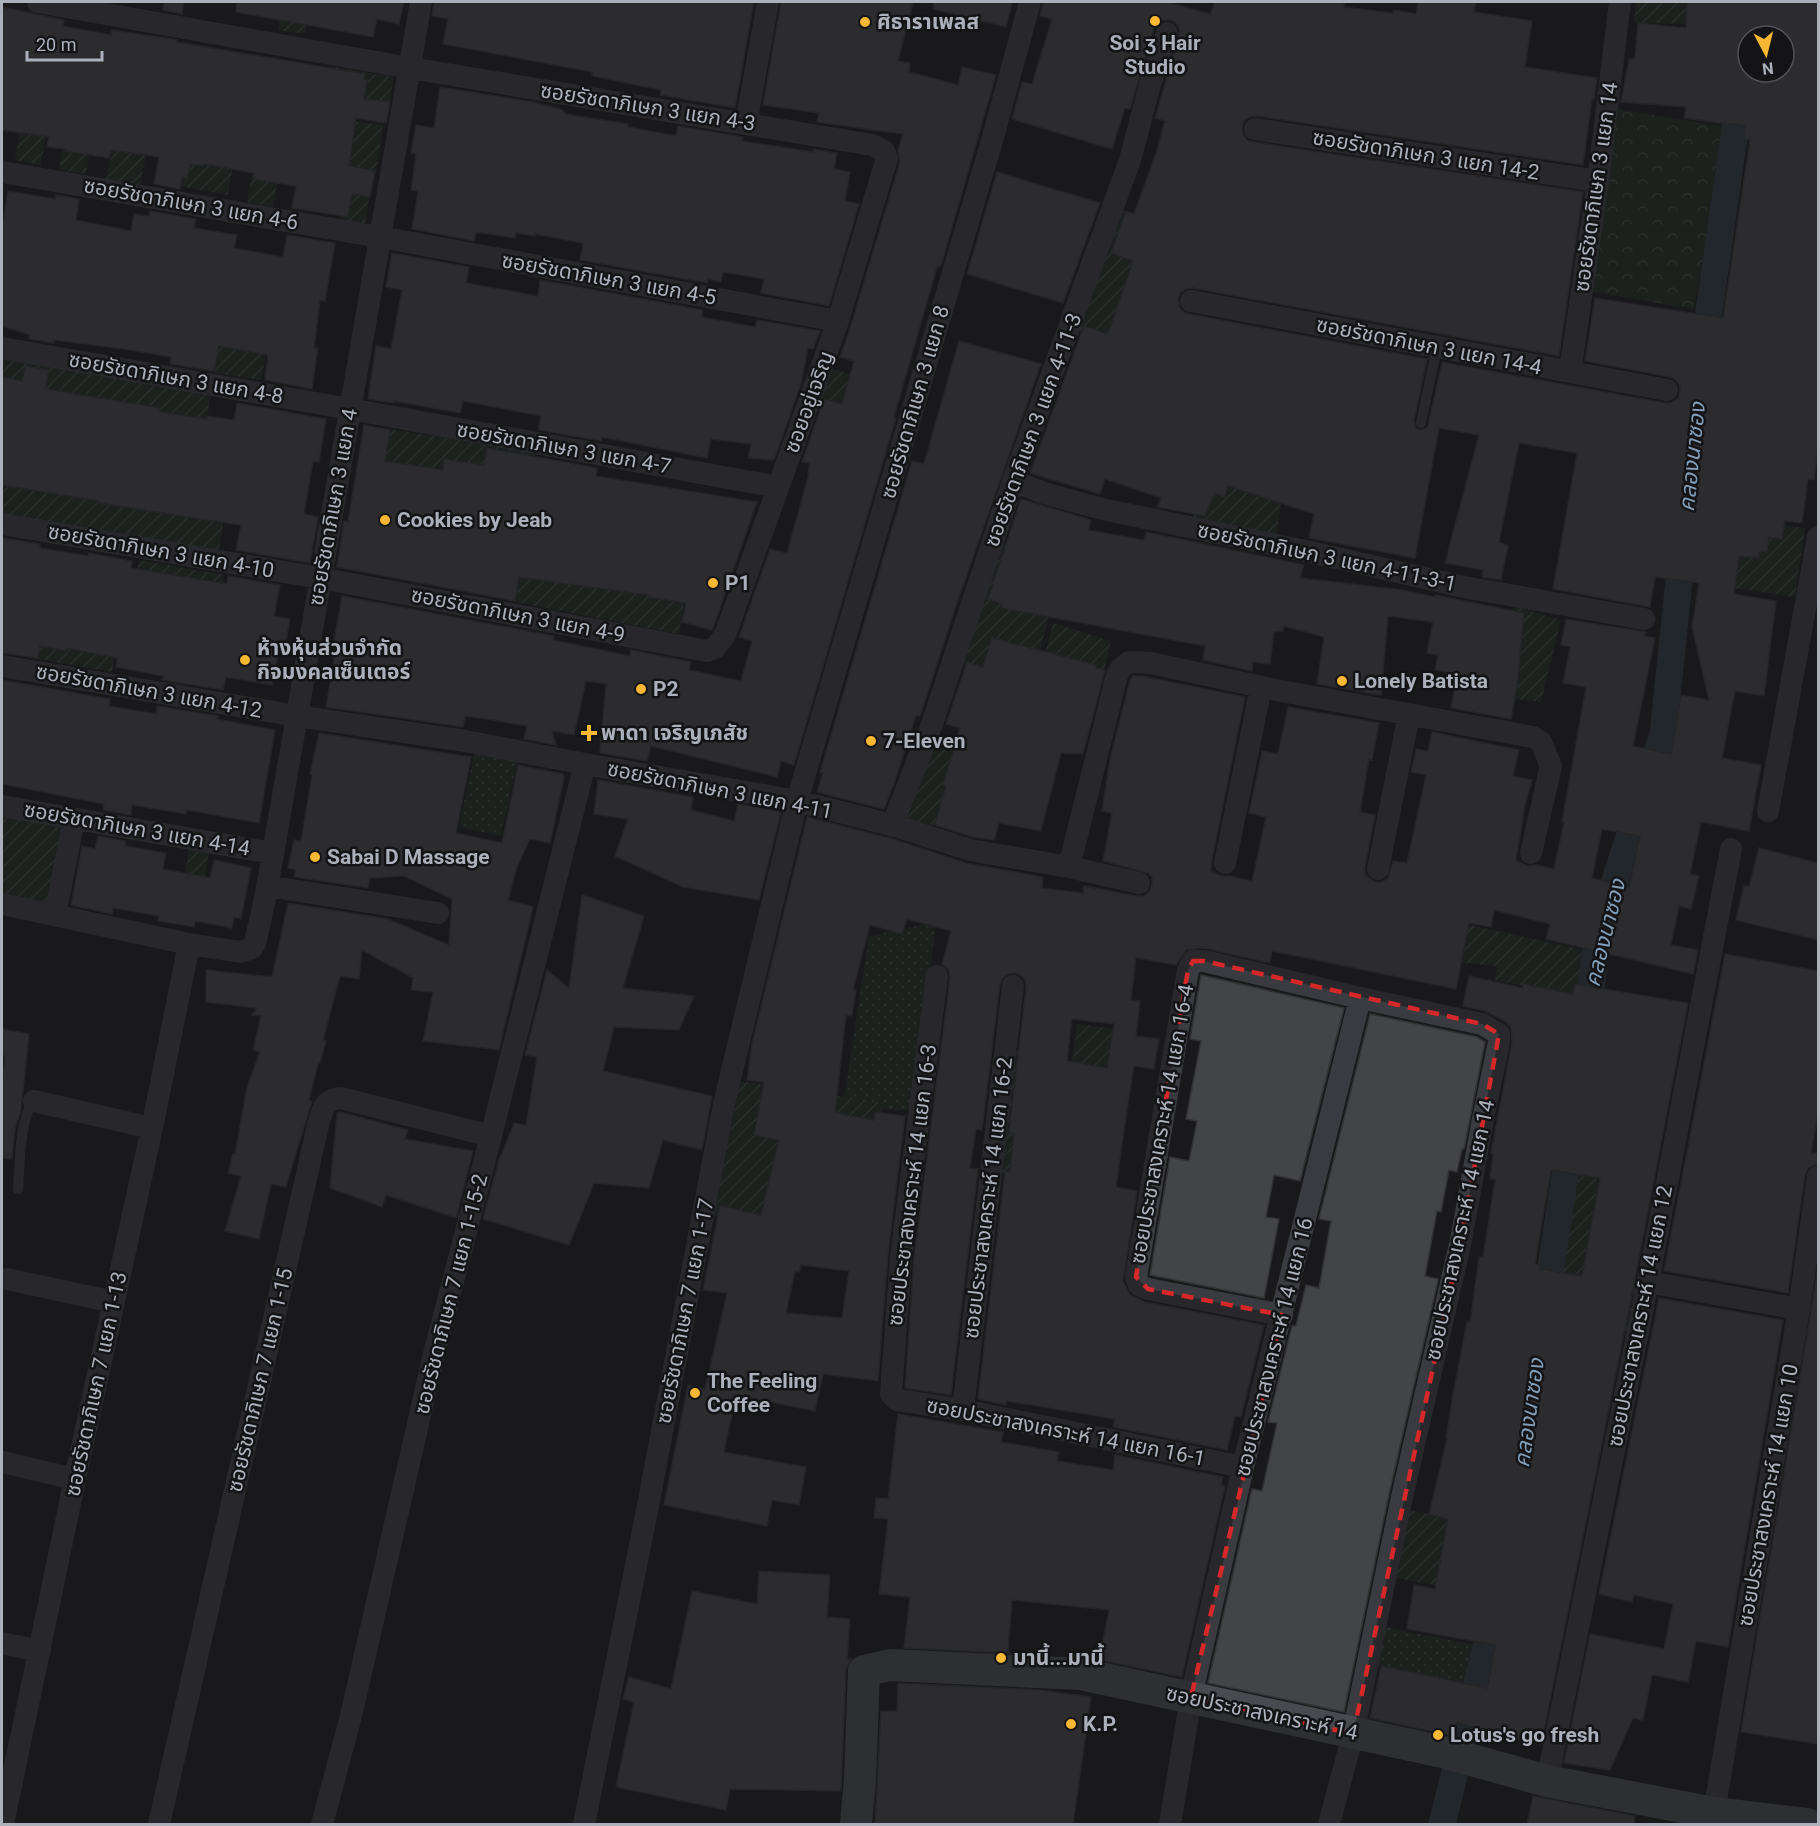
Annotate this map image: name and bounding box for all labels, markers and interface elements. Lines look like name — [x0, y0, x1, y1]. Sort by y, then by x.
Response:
place label: ศิธาราเพลส — [877, 10, 979, 34]
marker: Soi ʒ Hair Studio — [1148, 14, 1162, 28]
marker: ศิธาราเพลส — [858, 15, 872, 29]
scale bar — [27, 24, 102, 62]
north arrow — [1736, 24, 1796, 84]
place label: Soi ʒ Hair Studio — [1109, 31, 1201, 79]
text: 20 m — [36, 34, 76, 55]
text: N — [1761, 58, 1775, 79]
street label: ซอยรัชดาภิเษก 3 แยก 4-3 — [539, 78, 757, 136]
street label: ซอยรัชดาภิเษก 3 แยก 14 — [1569, 80, 1623, 293]
street label: ซอยรัชดาภิเษก 3 แยก 14-2 — [1311, 125, 1541, 185]
street label: ซอยรัชดาภิเษก 3 แยก 4-6 — [82, 173, 300, 235]
street label: ซอยรัชดาภิเษก 3 แยก 4-5 — [500, 248, 718, 310]
street label: ซอยรัชดาภิเษก 3 แยก 8 — [876, 303, 954, 501]
street label: ซอยรัชดาภิเษก 3 แยก 4-11-3 — [980, 310, 1086, 550]
street label: ซอยรัชดาภิเษก 3 แยก 14-4 — [1314, 312, 1544, 380]
street label: ซอยรัชดาภิเษก 3 แยก 4-8 — [67, 347, 285, 409]
street label: ซอยอยู่เจริญ — [779, 348, 839, 457]
water label: คลองนาซอง — [1674, 400, 1710, 513]
street label: ซอยรัชดาภิเษก 3 แยก 4 — [304, 406, 362, 607]
street label: ซอยรัชดาภิเษก 3 แยก 4-7 — [455, 417, 673, 479]
place label: Cookies by Jeab — [397, 508, 552, 532]
marker: Cookies by Jeab — [378, 513, 392, 527]
street label: ซอยรัชดาภิเษก 3 แยก 4-11-3-1 — [1195, 518, 1459, 596]
street label: ซอยรัชดาภิเษก 3 แยก 4-10 — [46, 519, 276, 583]
place label: P1 — [725, 571, 751, 595]
marker: P1 — [706, 576, 720, 590]
street label: ซอยรัชดาภิเษก 3 แยก 4-9 — [409, 582, 627, 648]
place label: ห้างหุ้นส่วนจำกัด กิจมงคลเซ็นเตอร์ — [257, 636, 411, 684]
marker: ห้างหุ้นส่วนจำกัด กิจมงคลเซ็นเตอร์ — [238, 653, 252, 667]
street label: ซอยรัชดาภิเษก 3 แยก 4-12 — [34, 659, 264, 723]
place label: Lonely Batista — [1354, 669, 1488, 693]
marker: Lonely Batista — [1335, 674, 1349, 688]
place label: P2 — [653, 677, 679, 701]
marker: P2 — [634, 682, 648, 696]
place label: พาดา เจริญเภสัช — [601, 721, 748, 745]
marker: พาดา เจริญเภสัช — [582, 726, 596, 740]
place label: 7-Eleven — [883, 729, 966, 753]
marker: 7-Eleven — [864, 734, 878, 748]
street label: ซอยรัชดาภิเษก 3 แยก 4-11 — [605, 756, 835, 824]
street label: ซอยรัชดาภิเษก 3 แยก 4-14 — [22, 797, 252, 861]
place label: Sabai D Massage — [327, 845, 490, 869]
marker: Sabai D Massage — [308, 850, 322, 864]
water label: คลองนาซอง — [1580, 876, 1631, 989]
street label: ซอยประชาสงเคราะห์ 14 แยก 16-4 — [1126, 982, 1198, 1266]
street label: ซอยประชาสงเคราะห์ 14 แยก 16-3 — [883, 1043, 941, 1327]
street label: ซอยประชาสงเคราะห์ 14 แยก 16-2 — [959, 1056, 1017, 1340]
street label: ซอยประชาสงเคราะห์ 14 แยก 14 — [1421, 1097, 1499, 1363]
street label: ซอยรัชดาภิเษก 7 แยก 1-15-2 — [410, 1171, 493, 1417]
street label: ซอยประชาสงเคราะห์ 14 แยก 12 — [1603, 1183, 1677, 1449]
street label: ซอยรัชดาภิเษก 7 แยก 1-17 — [651, 1196, 719, 1426]
street label: ซอยประชาสงเคราะห์ 14 แยก 16 — [1230, 1215, 1318, 1479]
street label: ซอยรัชดาภิเษก 7 แยก 1-15 — [223, 1266, 297, 1494]
street label: ซอยรัชดาภิเษก 7 แยก 1-13 — [60, 1269, 132, 1499]
water label: คลองนาซอง — [1509, 1356, 1549, 1469]
street label: ซอยประชาสงเคราะห์ 14 แยก 10 — [1733, 1362, 1803, 1628]
place label: The Feeling Coffee — [707, 1369, 817, 1417]
marker: The Feeling Coffee — [688, 1386, 702, 1400]
street label: ซอยประชาสงเคราะห์ 14 แยก 16-1 — [925, 1393, 1207, 1471]
place label: มานี้...มานี้ — [1013, 1643, 1105, 1670]
marker: มานี้...มานี้ — [994, 1651, 1008, 1665]
street label: ซอยประชาสงเคราะห์ 14 — [1164, 1681, 1360, 1745]
place label: K.P. — [1083, 1712, 1118, 1736]
marker: K.P. — [1064, 1717, 1078, 1731]
place label: Lotus's go fresh — [1450, 1723, 1599, 1747]
marker: Lotus's go fresh — [1431, 1728, 1445, 1742]

